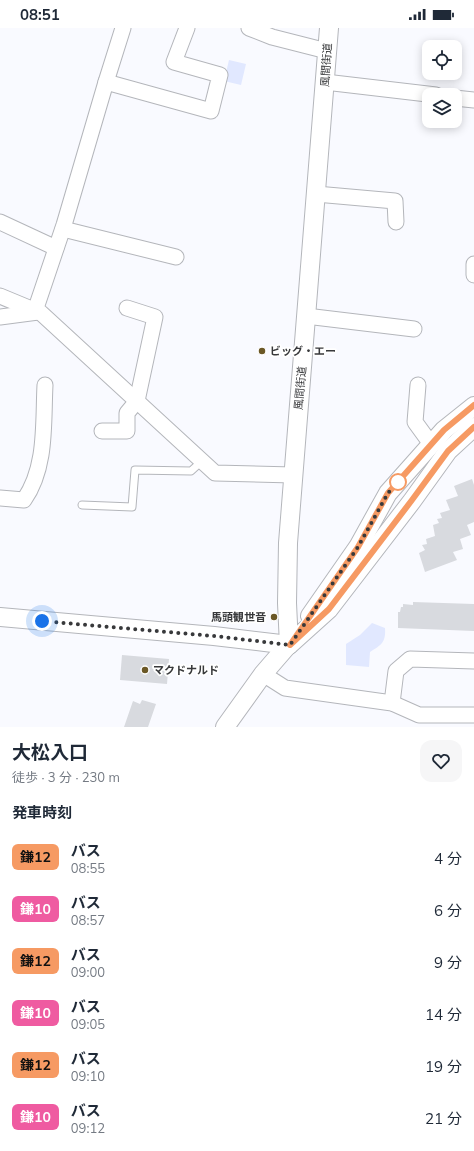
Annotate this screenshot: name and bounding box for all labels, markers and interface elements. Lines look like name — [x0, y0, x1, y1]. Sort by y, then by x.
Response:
text: 08:51 — [20, 5, 60, 24]
map controls — [422, 40, 462, 128]
button: locate — [422, 40, 462, 80]
street label: 風間街道 — [317, 43, 335, 87]
button: layers — [422, 88, 462, 128]
place label: ビッグ・エー — [270, 344, 336, 358]
marker: ビッグ・エー — [257, 346, 267, 356]
street label: 風間街道 — [291, 365, 309, 411]
unlabelled marker — [389, 473, 407, 491]
place label: 馬頭観世音 — [211, 610, 266, 624]
your location — [32, 611, 52, 631]
marker: 馬頭観世音 — [269, 612, 279, 622]
place label: マクドナルド — [153, 663, 219, 677]
marker: マクドナルド — [140, 665, 150, 675]
text: 大松入口 — [12, 740, 88, 764]
button: heart — [420, 740, 462, 782]
text: 徒歩 · 3 分 · 230 m — [12, 769, 120, 785]
text: 発車時刻 — [12, 803, 72, 822]
text: バス — [71, 841, 101, 860]
text: 鎌12 — [20, 848, 51, 866]
text: 4 分 — [434, 849, 462, 868]
text: 08:55 — [71, 860, 105, 876]
text: バス — [71, 893, 101, 912]
text: 鎌10 — [20, 900, 51, 918]
text: 6 分 — [434, 901, 462, 920]
text: 08:57 — [71, 912, 105, 928]
text: バス — [71, 945, 101, 964]
text: 鎌12 — [20, 952, 51, 970]
text: 9 分 — [434, 953, 462, 972]
text: 09:00 — [71, 964, 105, 980]
text: バス — [71, 997, 101, 1016]
text: 鎌10 — [20, 1004, 51, 1022]
text: 14 分 — [425, 1005, 462, 1024]
text: 09:05 — [71, 1016, 105, 1032]
text: バス — [71, 1049, 101, 1068]
text: 鎌12 — [20, 1056, 51, 1074]
text: 19 分 — [425, 1057, 462, 1076]
text: 09:10 — [71, 1068, 105, 1084]
text: バス — [71, 1101, 101, 1120]
text: 鎌10 — [20, 1108, 51, 1126]
text: 21 分 — [425, 1109, 462, 1128]
text: 09:12 — [71, 1120, 105, 1136]

